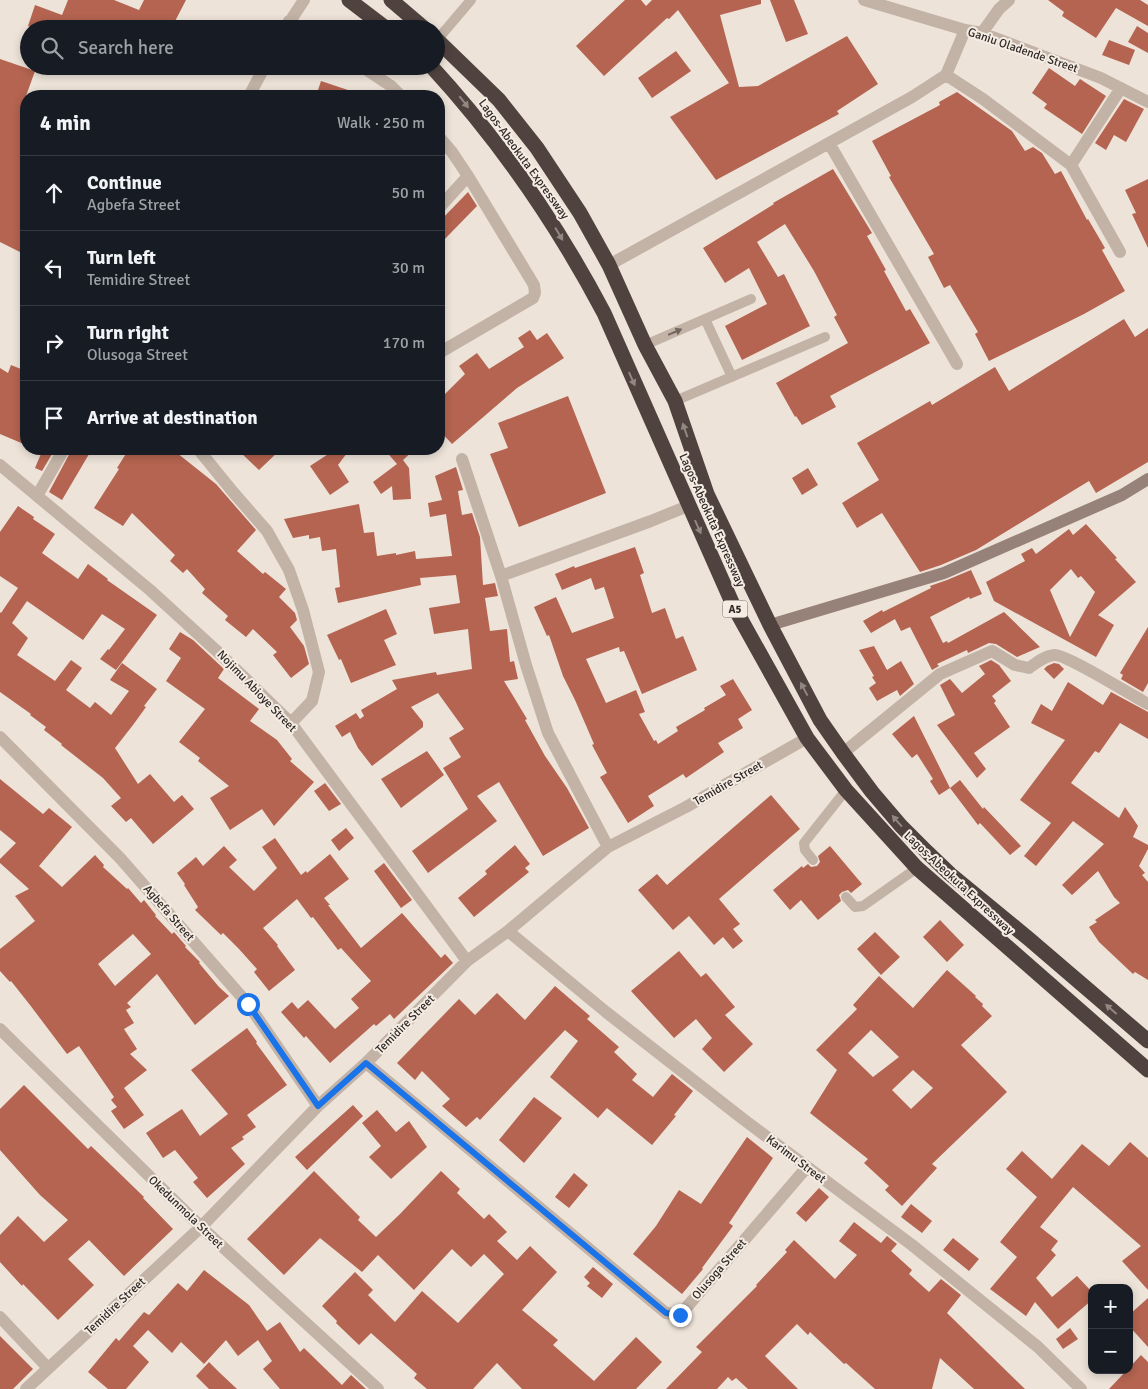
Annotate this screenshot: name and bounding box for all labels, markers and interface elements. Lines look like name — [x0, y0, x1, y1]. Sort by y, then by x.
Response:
search box — [20, 20, 445, 75]
street label: Ganiu Oladende Street — [966, 25, 1080, 76]
icon: search — [38, 34, 66, 62]
text: Search here — [78, 36, 174, 60]
one-way arrow — [458, 96, 469, 109]
street label: Lagos-Abeokuta Expressway — [475, 96, 572, 223]
text: 4 min — [40, 110, 91, 136]
text: Walk · 250 m — [337, 113, 425, 133]
text: Continue — [87, 171, 162, 195]
icon: ahead — [40, 179, 68, 207]
text: 50 m — [391, 183, 425, 203]
text: Agbefa Street — [87, 195, 180, 215]
one-way arrow — [555, 227, 564, 240]
text: Turn left — [87, 246, 156, 270]
icon: left — [40, 254, 68, 282]
text: 30 m — [391, 258, 425, 278]
text: Temidire Street — [87, 270, 190, 290]
text: Turn right — [87, 321, 169, 345]
one-way arrow — [668, 328, 683, 336]
icon: right — [40, 329, 68, 357]
text: 170 m — [383, 333, 425, 353]
text: Olusoga Street — [87, 345, 188, 365]
one-way arrow — [629, 372, 637, 386]
icon: arrive — [40, 404, 68, 432]
text: Arrive at destination — [87, 406, 258, 430]
one-way arrow — [681, 422, 689, 437]
street label: Lagos-Abeokuta Expressway — [675, 451, 748, 590]
one-way arrow — [694, 520, 702, 534]
road number: A5 — [722, 600, 748, 618]
street label: Nojimu Abioye Street — [214, 647, 300, 735]
one-way arrow — [799, 682, 808, 695]
street label: Temidire Street — [691, 758, 766, 809]
one-way arrow — [891, 816, 903, 828]
street label: Lagos-Abeokuta Expressway — [901, 828, 1017, 939]
street label: Agbefa Street — [140, 882, 197, 945]
street label: Temidire Street — [373, 992, 438, 1057]
route start — [237, 993, 260, 1016]
one-way arrow — [1105, 1004, 1117, 1015]
street label: Karimu Street — [763, 1132, 829, 1187]
street label: Okedunmola Street — [145, 1173, 226, 1252]
street label: Olusoga Street — [689, 1236, 750, 1303]
street label: Temidire Street — [82, 1274, 149, 1338]
map controls — [1088, 1284, 1133, 1374]
button: + — [1088, 1284, 1133, 1329]
route end — [669, 1304, 692, 1327]
button: − — [1088, 1329, 1133, 1374]

